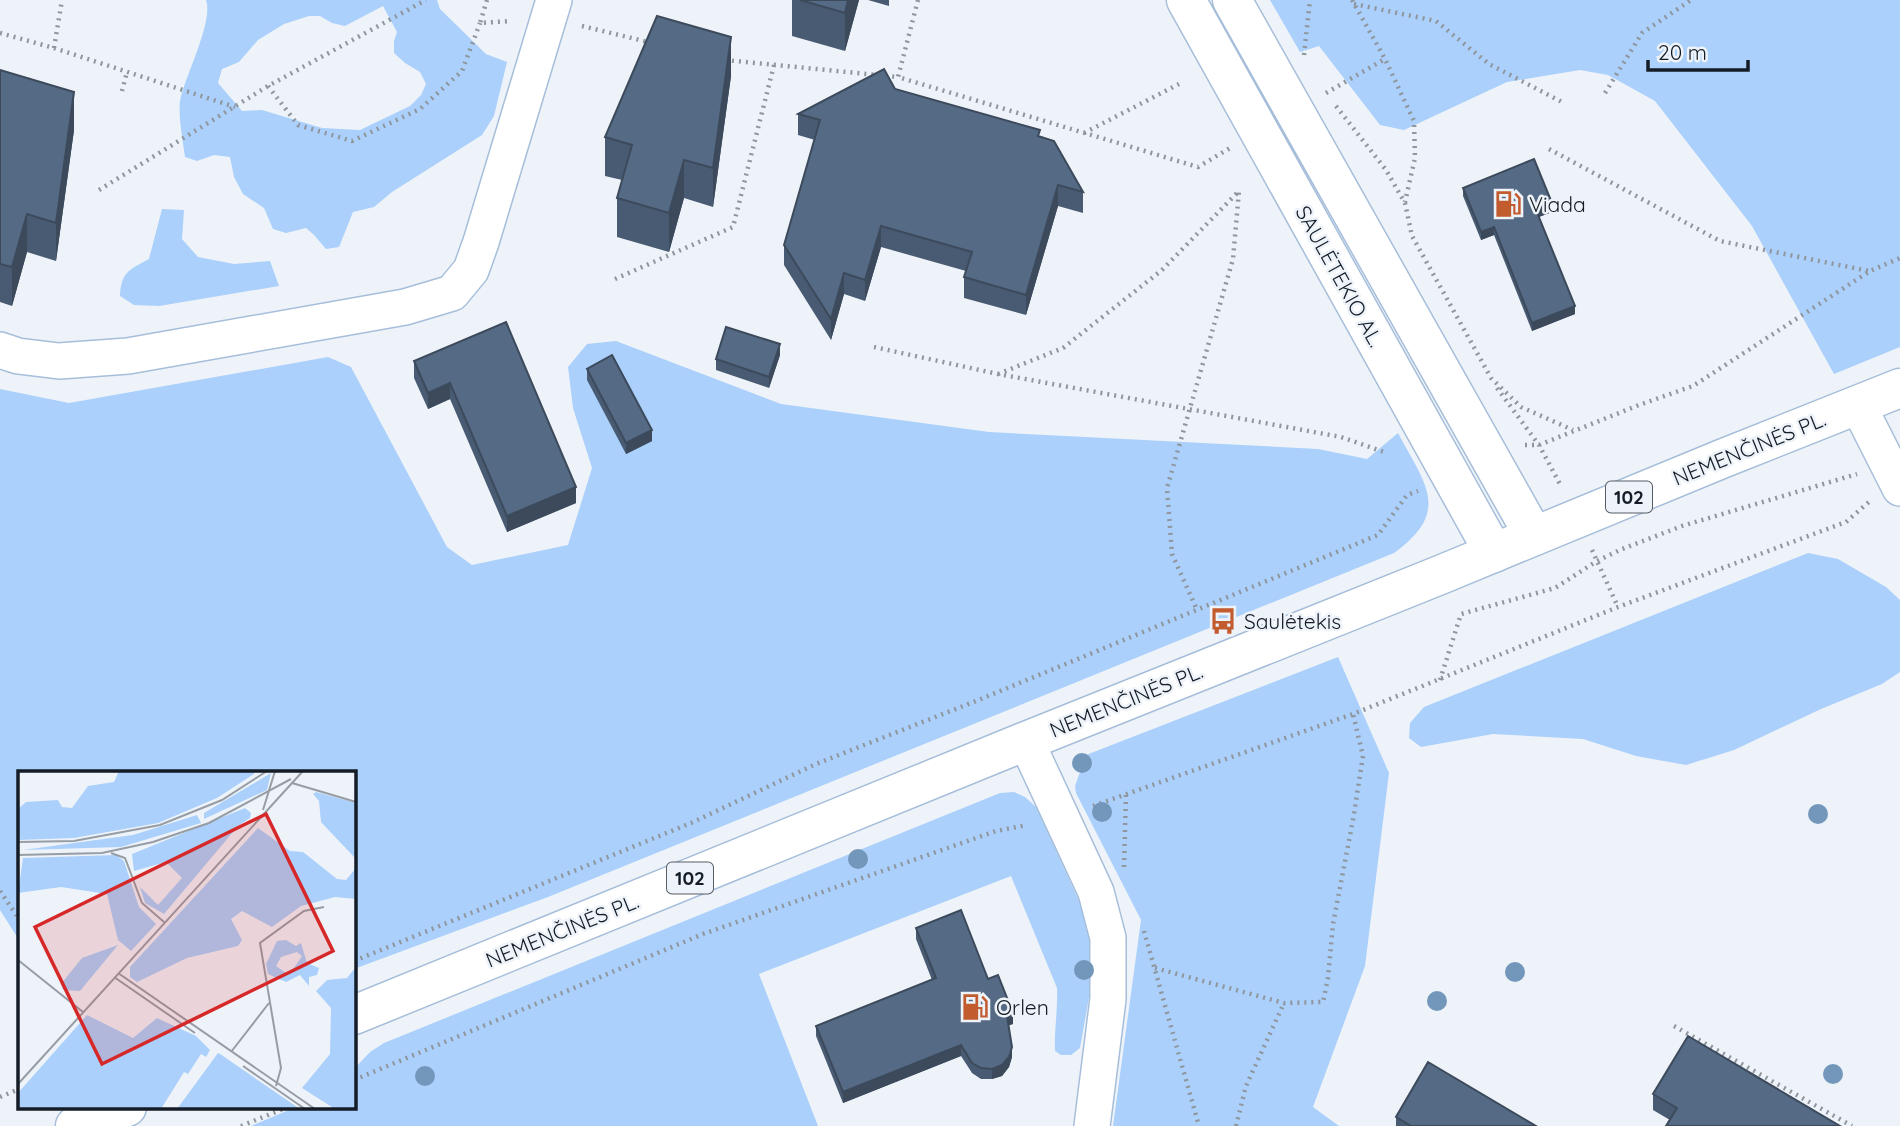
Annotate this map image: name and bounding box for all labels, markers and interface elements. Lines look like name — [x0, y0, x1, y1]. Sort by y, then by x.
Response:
scale bar — [1648, 28, 1748, 72]
text: 20 m — [1658, 39, 1707, 65]
fuel station icon: Viada — [1493, 189, 1523, 219]
place label: Viada — [1529, 191, 1586, 217]
street label: SAULĖTEKIO AL. — [1290, 201, 1390, 351]
street label: NEMENČINĖS PL. — [1669, 405, 1829, 491]
road number: 102 — [1606, 482, 1652, 512]
bus stop icon: Saulėtekis — [1208, 606, 1238, 636]
place label: Saulėtekis — [1244, 608, 1341, 634]
street label: NEMENČINĖS PL. — [1046, 657, 1206, 743]
inset map — [18, 771, 355, 1108]
road number: 102 — [667, 862, 713, 894]
street label: NEMENČINĖS PL. — [482, 887, 642, 973]
fuel station icon: Orlen — [960, 992, 990, 1022]
place label: Orlen — [996, 994, 1049, 1020]

